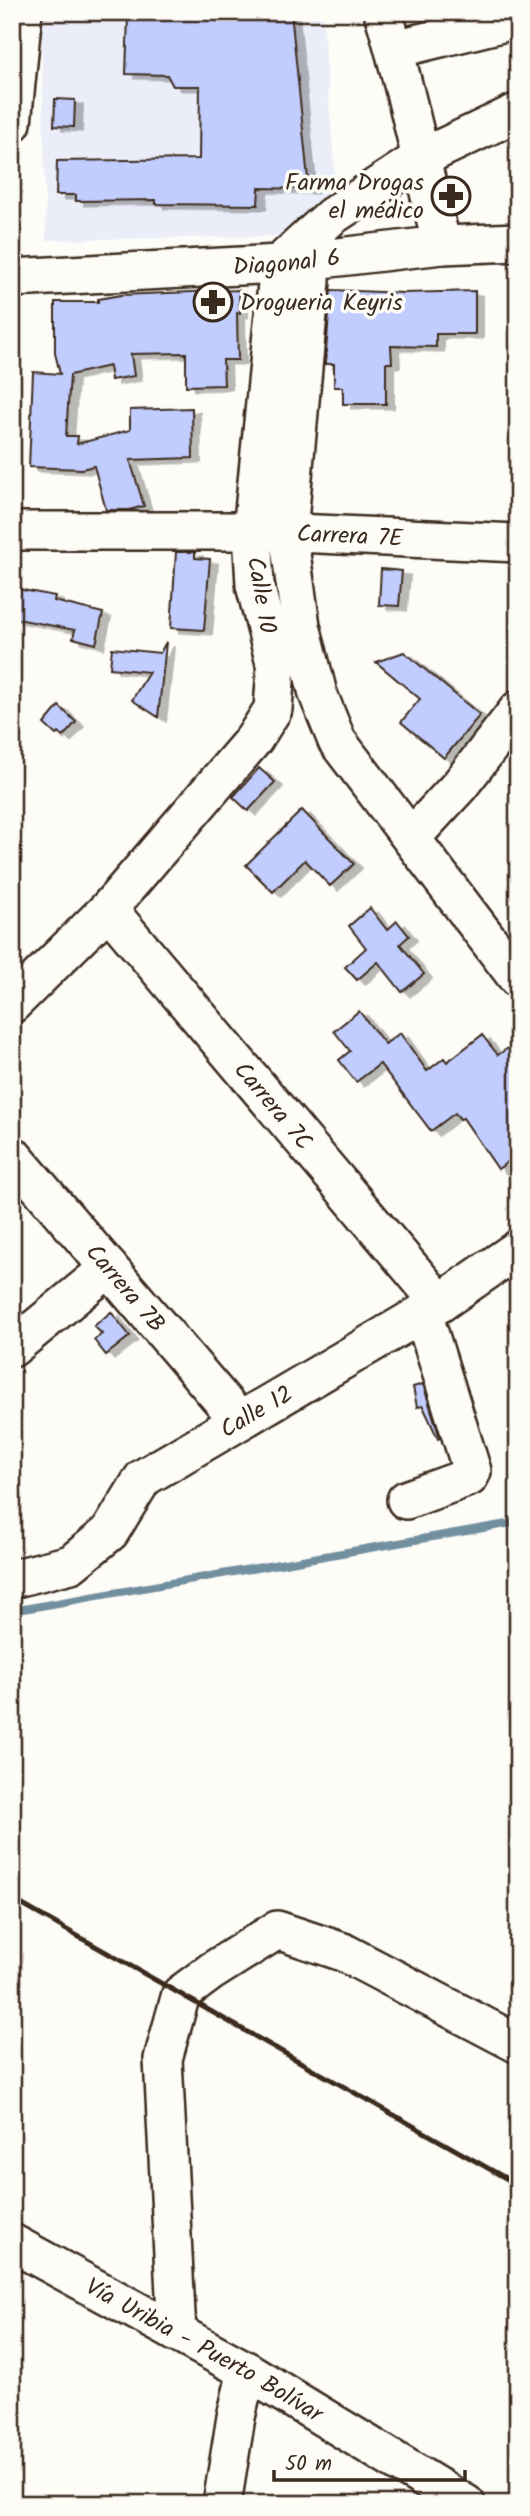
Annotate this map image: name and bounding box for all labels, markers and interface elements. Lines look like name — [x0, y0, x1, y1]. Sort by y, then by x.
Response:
place label: Farma Drogas el médico — [285, 164, 424, 231]
pharmacy icon: Farma Drogas el médico — [430, 175, 472, 217]
street label: Diagonal 6 — [232, 239, 342, 287]
pharmacy icon: Drogueria Keyris — [192, 281, 234, 323]
place label: Drogueria Keyris — [240, 284, 403, 323]
street label: Carrera 7E — [296, 515, 405, 559]
street label: Calle 10 — [235, 554, 286, 637]
street label: Carrera 7C — [223, 1053, 322, 1160]
street label: Carrera 7B — [75, 1235, 175, 1342]
street label: Calle 12 — [213, 1376, 301, 1450]
street label: Vía Uribia - Puerto Bolívar — [78, 2268, 332, 2435]
scale bar — [274, 2439, 465, 2483]
text: 50 m — [285, 2448, 332, 2481]

